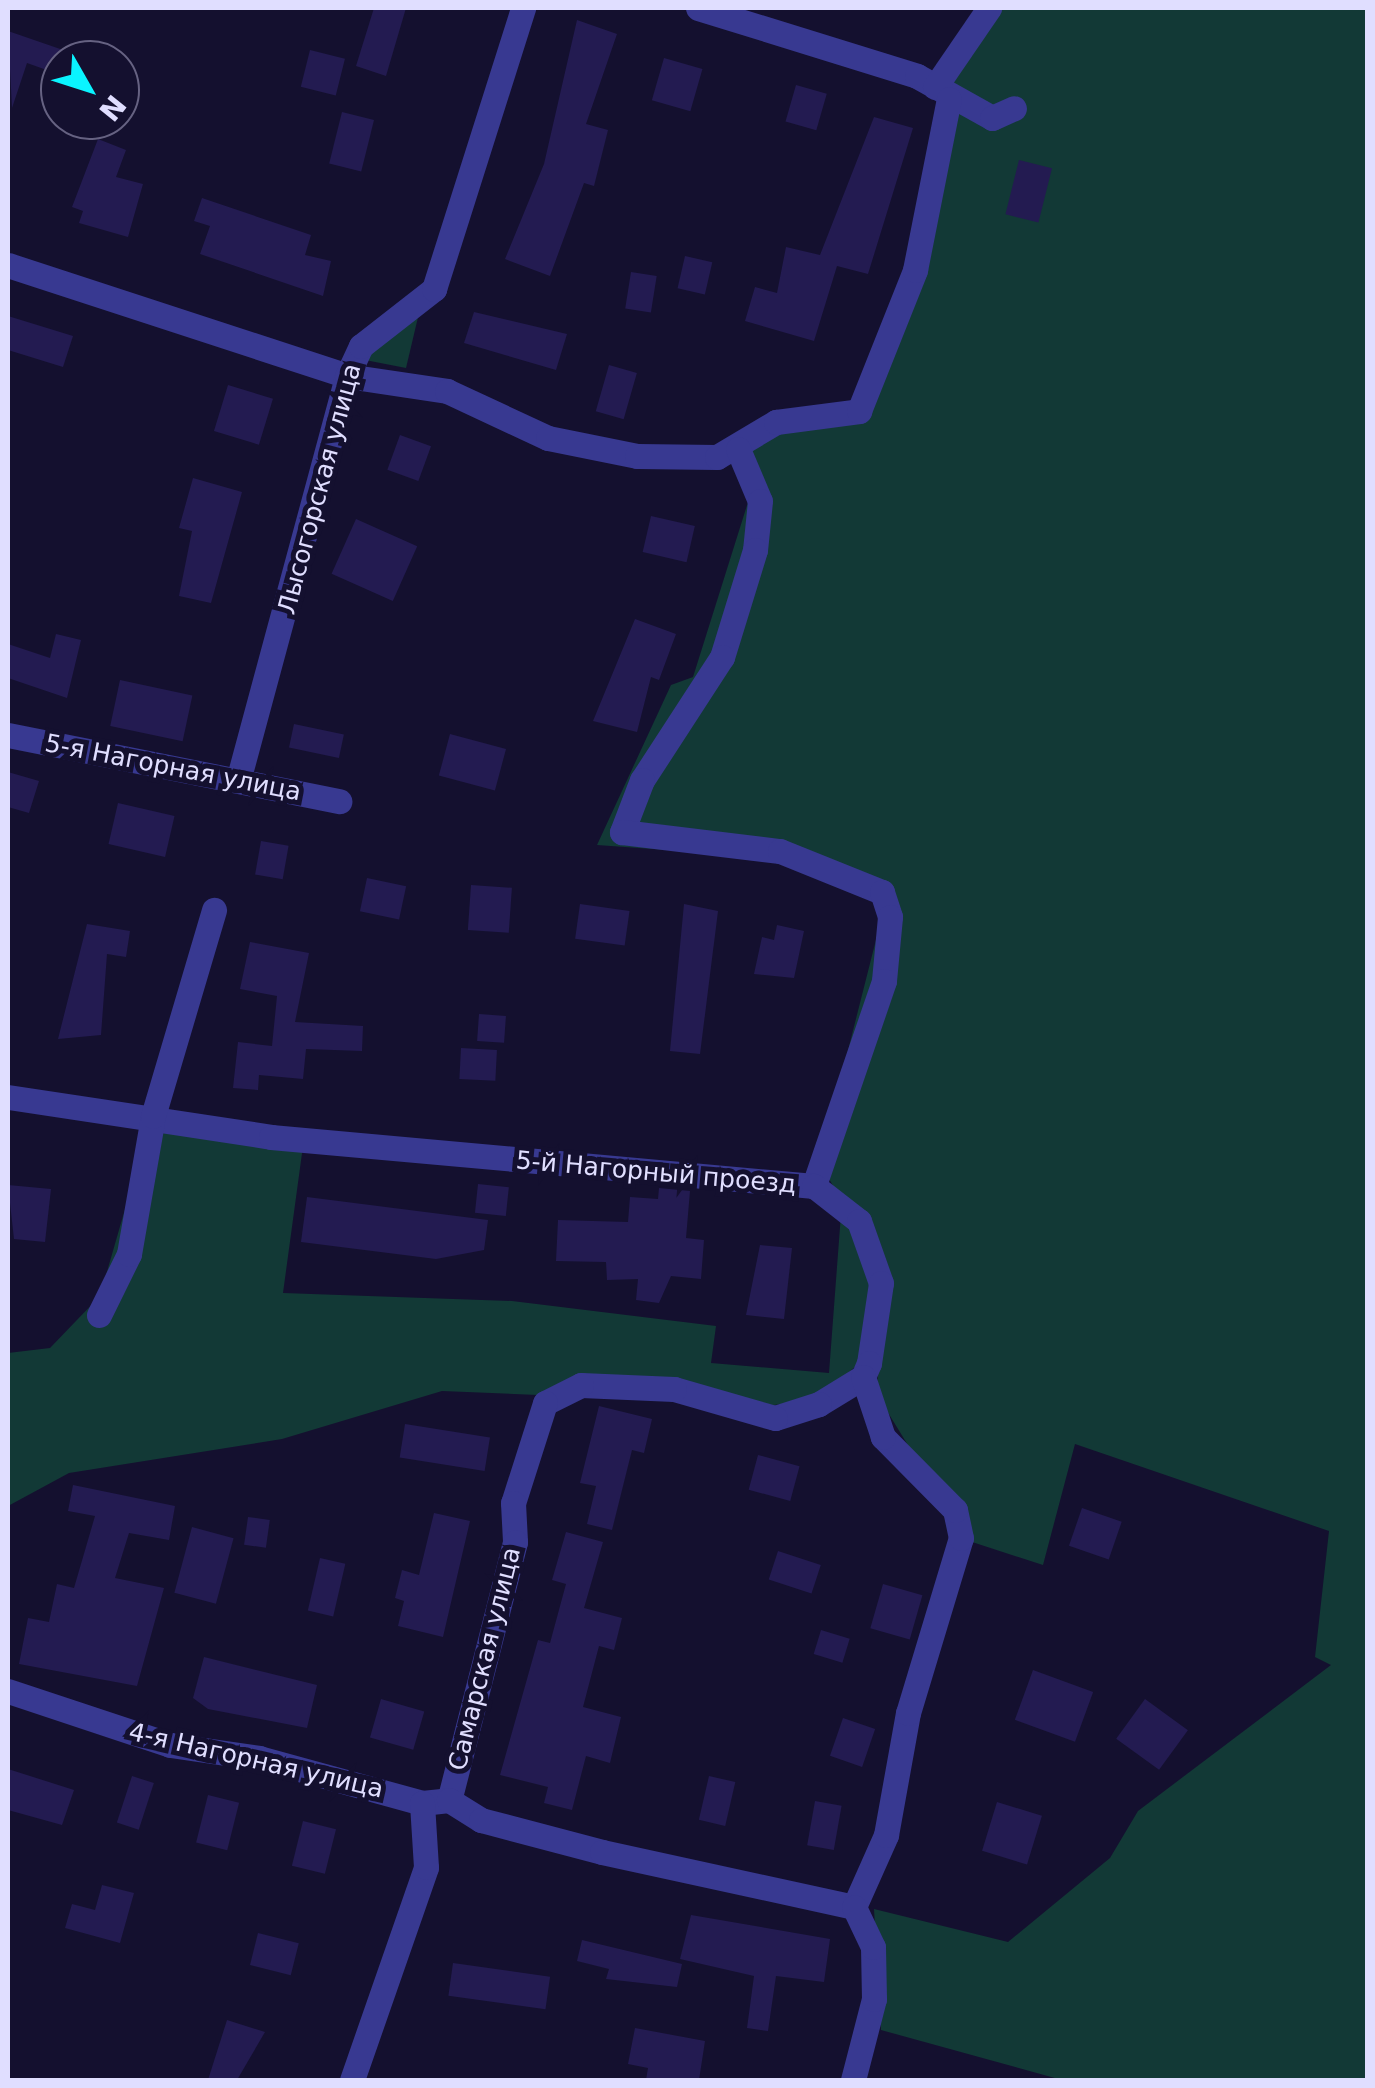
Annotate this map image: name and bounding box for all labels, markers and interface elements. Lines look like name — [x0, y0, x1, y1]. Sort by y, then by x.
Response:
north arrow — [40, 40, 140, 140]
text: N — [92, 88, 132, 127]
street label: Лысогорская улица — [272, 360, 368, 618]
street label: 5-я Нагорная улица — [42, 728, 304, 808]
street label: 5-й Нагорный проезд — [515, 1146, 797, 1200]
street label: Самарская улица — [443, 1544, 527, 1774]
street label: 4-я Нагорная улица — [126, 1717, 386, 1805]

